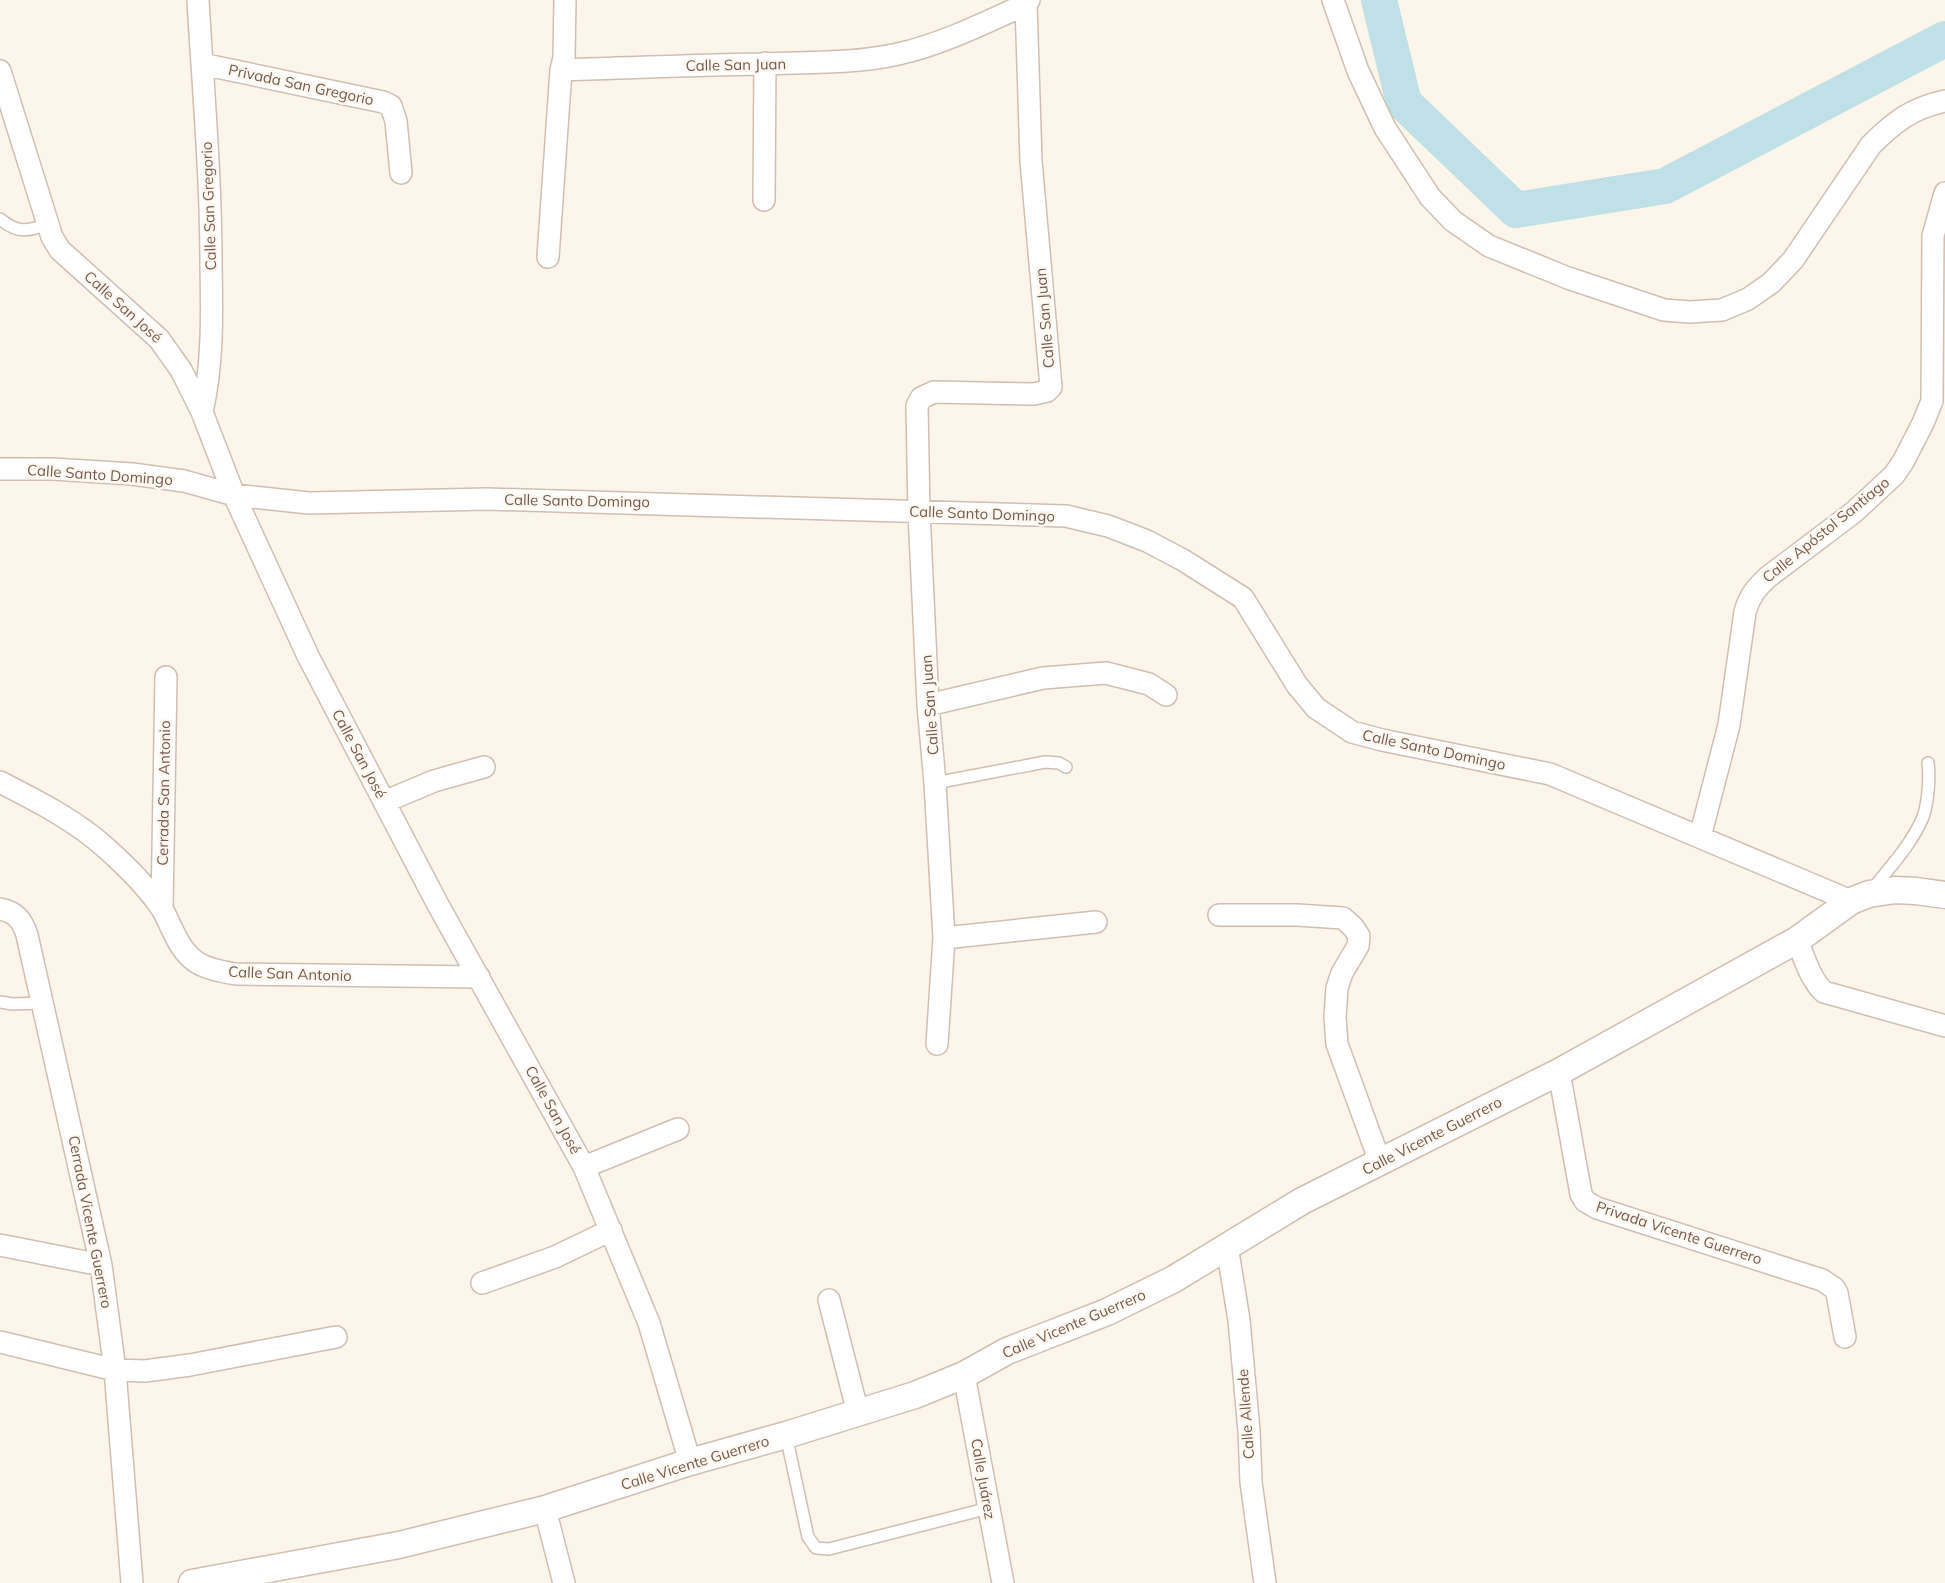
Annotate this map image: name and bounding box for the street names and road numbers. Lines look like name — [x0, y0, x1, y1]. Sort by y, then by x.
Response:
street label: Calle San Juan — [685, 54, 786, 75]
street label: Privada San Gregorio — [227, 60, 376, 109]
street label: Calle San Gregorio — [197, 141, 220, 271]
street label: Calle San José — [80, 267, 166, 347]
street label: Calle San Juan — [1031, 267, 1058, 369]
street label: Calle Santo Domingo — [27, 460, 173, 489]
street label: Calle Apóstol Santiago — [1758, 473, 1893, 587]
street label: Calle Santo Domingo — [504, 490, 650, 511]
street label: Calle Santo Domingo — [909, 501, 1055, 526]
street label: Calle San Juan — [917, 654, 942, 756]
street label: Calle San José — [328, 706, 391, 802]
street label: Cerrada San Antonio — [153, 720, 174, 866]
street label: Calle Santo Domingo — [1361, 725, 1507, 774]
street label: Calle San Antonio — [228, 962, 352, 985]
street label: Calle San José — [521, 1062, 586, 1157]
street label: Calle Vicente Guerrero — [1359, 1092, 1505, 1179]
street label: Cerrada Vicente Guerrero — [64, 1134, 117, 1310]
street label: Privada Vicente Guerrero — [1594, 1197, 1765, 1268]
street label: Calle Vicente Guerrero — [999, 1285, 1149, 1362]
street label: Calle Allende — [1233, 1368, 1258, 1460]
street label: Calle Vicente Guerrero — [618, 1431, 771, 1494]
street label: Calle Juárez — [967, 1437, 1000, 1521]

